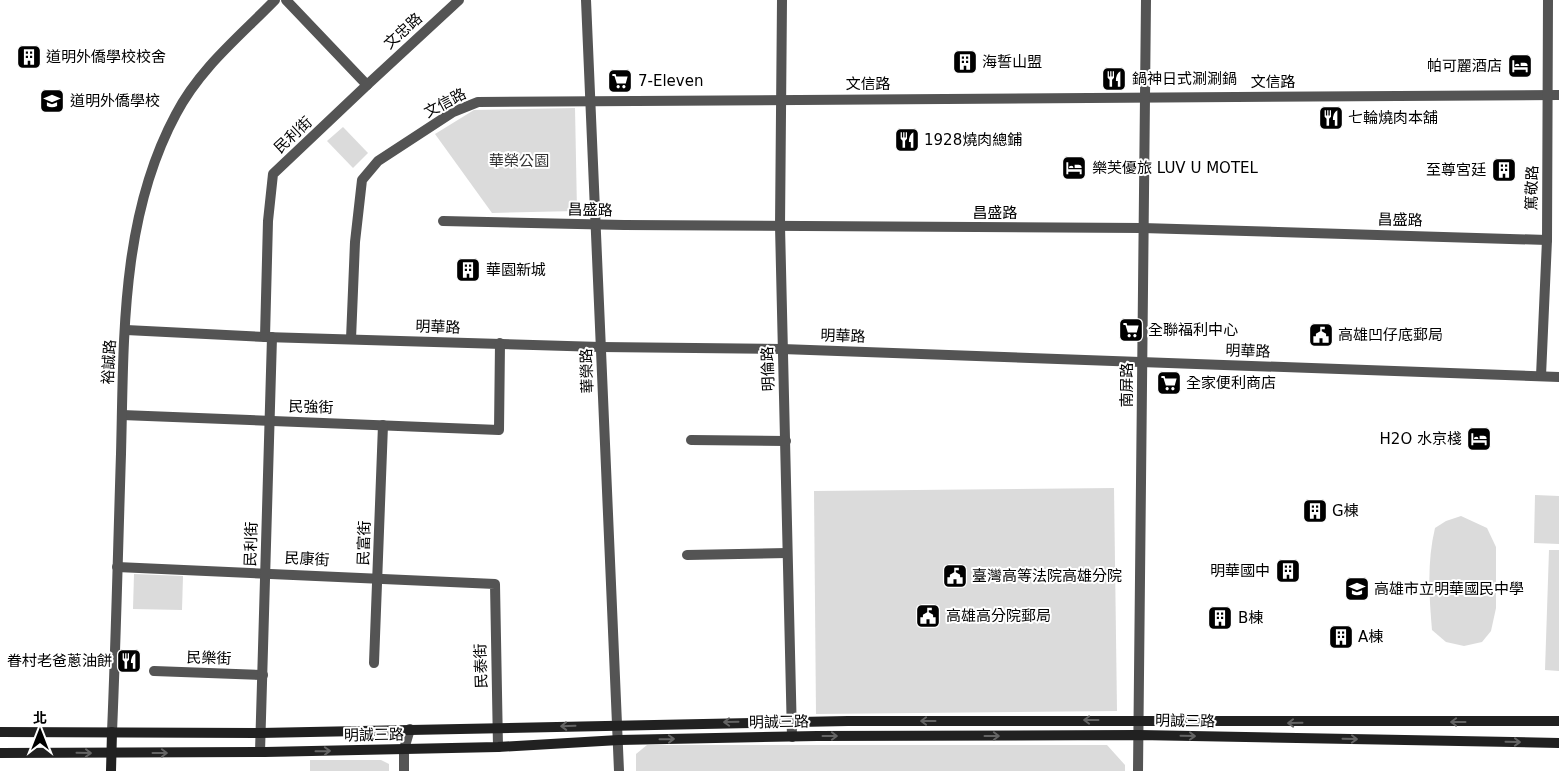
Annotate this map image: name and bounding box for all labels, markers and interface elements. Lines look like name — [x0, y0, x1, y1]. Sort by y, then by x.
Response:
street label: 文忠路 — [380, 9, 426, 53]
building icon: 道明外僑學校校舍 — [16, 44, 42, 70]
place label: 道明外僑學校校舍 — [46, 48, 166, 66]
building icon: 海誓山盟 — [952, 49, 978, 75]
place label: 海誓山盟 — [982, 53, 1042, 71]
hotel icon: 帕可麗酒店 — [1507, 53, 1533, 79]
place label: 帕可麗酒店 — [1427, 57, 1502, 75]
restaurant icon: 鍋神日式涮涮鍋 — [1101, 66, 1127, 92]
supermarket icon: 7-Eleven — [607, 68, 633, 94]
place label: 鍋神日式涮涮鍋 — [1132, 70, 1237, 88]
place label: 7-Eleven — [638, 72, 703, 90]
street label: 文信路 — [1250, 73, 1296, 91]
street label: 文信路 — [845, 75, 891, 93]
street label: 文信路 — [421, 84, 469, 122]
school or university icon: 道明外僑學校 — [39, 88, 65, 114]
place label: 道明外僑學校 — [70, 92, 160, 110]
restaurant icon: 七輪燒肉本舖 — [1318, 105, 1344, 131]
place label: 七輪燒肉本舖 — [1348, 109, 1438, 127]
street label: 民利街 — [270, 113, 316, 157]
restaurant icon: 1928燒肉總鋪 — [894, 127, 920, 153]
place label: 1928燒肉總鋪 — [924, 131, 1022, 149]
park label: 華榮公園 — [489, 152, 549, 170]
hotel icon: 樂芙優旅 LUV U MOTEL — [1061, 155, 1087, 181]
building icon: 至尊宮廷 — [1491, 157, 1517, 183]
place label: 樂芙優旅 LUV U MOTEL — [1092, 159, 1259, 177]
place label: 至尊宮廷 — [1426, 161, 1486, 179]
street label: 篤敬路 — [1523, 165, 1541, 211]
street label: 昌盛路 — [567, 201, 613, 219]
street label: 昌盛路 — [972, 204, 1018, 222]
street label: 昌盛路 — [1377, 211, 1423, 229]
building icon: 華園新城 — [455, 257, 481, 283]
place label: 華園新城 — [486, 261, 546, 279]
street label: 明華路 — [415, 317, 461, 337]
supermarket icon: 全聯福利中心 — [1118, 317, 1144, 343]
place label: 全聯福利中心 — [1148, 321, 1238, 339]
public building icon: 高雄凹仔底郵局 — [1308, 322, 1334, 348]
street label: 明華路 — [820, 326, 866, 346]
place label: 高雄凹仔底郵局 — [1338, 326, 1443, 344]
street label: 裕誠路 — [99, 339, 119, 385]
street label: 明華路 — [1225, 341, 1271, 361]
street label: 明倫路 — [758, 346, 778, 392]
street label: 華榮路 — [577, 348, 597, 394]
street label: 南屏路 — [1118, 362, 1136, 408]
supermarket icon: 全家便利商店 — [1156, 370, 1182, 396]
place label: 全家便利商店 — [1186, 374, 1276, 392]
street label: 民強街 — [288, 397, 334, 417]
hotel icon: H2O 水京棧 — [1466, 426, 1492, 452]
place label: H2O 水京棧 — [1380, 430, 1462, 448]
building icon: G棟 — [1302, 498, 1328, 524]
place label: G棟 — [1332, 502, 1359, 520]
street label: 民富街 — [354, 520, 374, 566]
street label: 民利街 — [241, 521, 261, 567]
street label: 民康街 — [284, 549, 330, 569]
building icon: 明華國中 — [1275, 558, 1301, 584]
place label: 明華國中 — [1210, 562, 1270, 580]
public building icon: 臺灣高等法院高雄分院 — [942, 563, 968, 589]
place label: 臺灣高等法院高雄分院 — [972, 567, 1122, 585]
school or university icon: 高雄市立明華國民中學 — [1344, 576, 1370, 602]
place label: 高雄市立明華國民中學 — [1374, 580, 1524, 598]
public building icon: 高雄高分院郵局 — [915, 603, 941, 629]
building icon: B棟 — [1207, 605, 1233, 631]
place label: 高雄高分院郵局 — [946, 607, 1051, 625]
place label: B棟 — [1238, 609, 1263, 627]
building icon: A棟 — [1328, 624, 1354, 650]
place label: A棟 — [1358, 628, 1383, 646]
street label: 民泰街 — [471, 643, 491, 689]
restaurant icon: 眷村老爸蔥油餅 — [116, 648, 142, 674]
street label: 民樂街 — [186, 648, 232, 668]
place label: 眷村老爸蔥油餅 — [7, 652, 112, 670]
north arrow — [15, 706, 65, 756]
text: 北 — [33, 710, 47, 726]
street label: 明誠三路 — [1155, 711, 1215, 731]
street label: 明誠三路 — [749, 712, 809, 732]
one-way arrow — [1083, 715, 1099, 725]
one-way arrow — [920, 716, 936, 726]
one-way arrow — [1450, 717, 1466, 727]
one-way arrow — [723, 718, 739, 727]
one-way arrow — [1288, 718, 1304, 728]
one-way arrow — [560, 721, 576, 731]
street label: 明誠三路 — [344, 725, 404, 745]
one-way arrow — [822, 731, 838, 741]
one-way arrow — [984, 731, 1000, 741]
one-way arrow — [1180, 731, 1196, 741]
one-way arrow — [659, 734, 675, 744]
one-way arrow — [1342, 734, 1358, 744]
one-way arrow — [1504, 737, 1520, 747]
one-way arrow — [314, 746, 330, 756]
one-way arrow — [75, 748, 91, 758]
one-way arrow — [152, 748, 168, 758]

